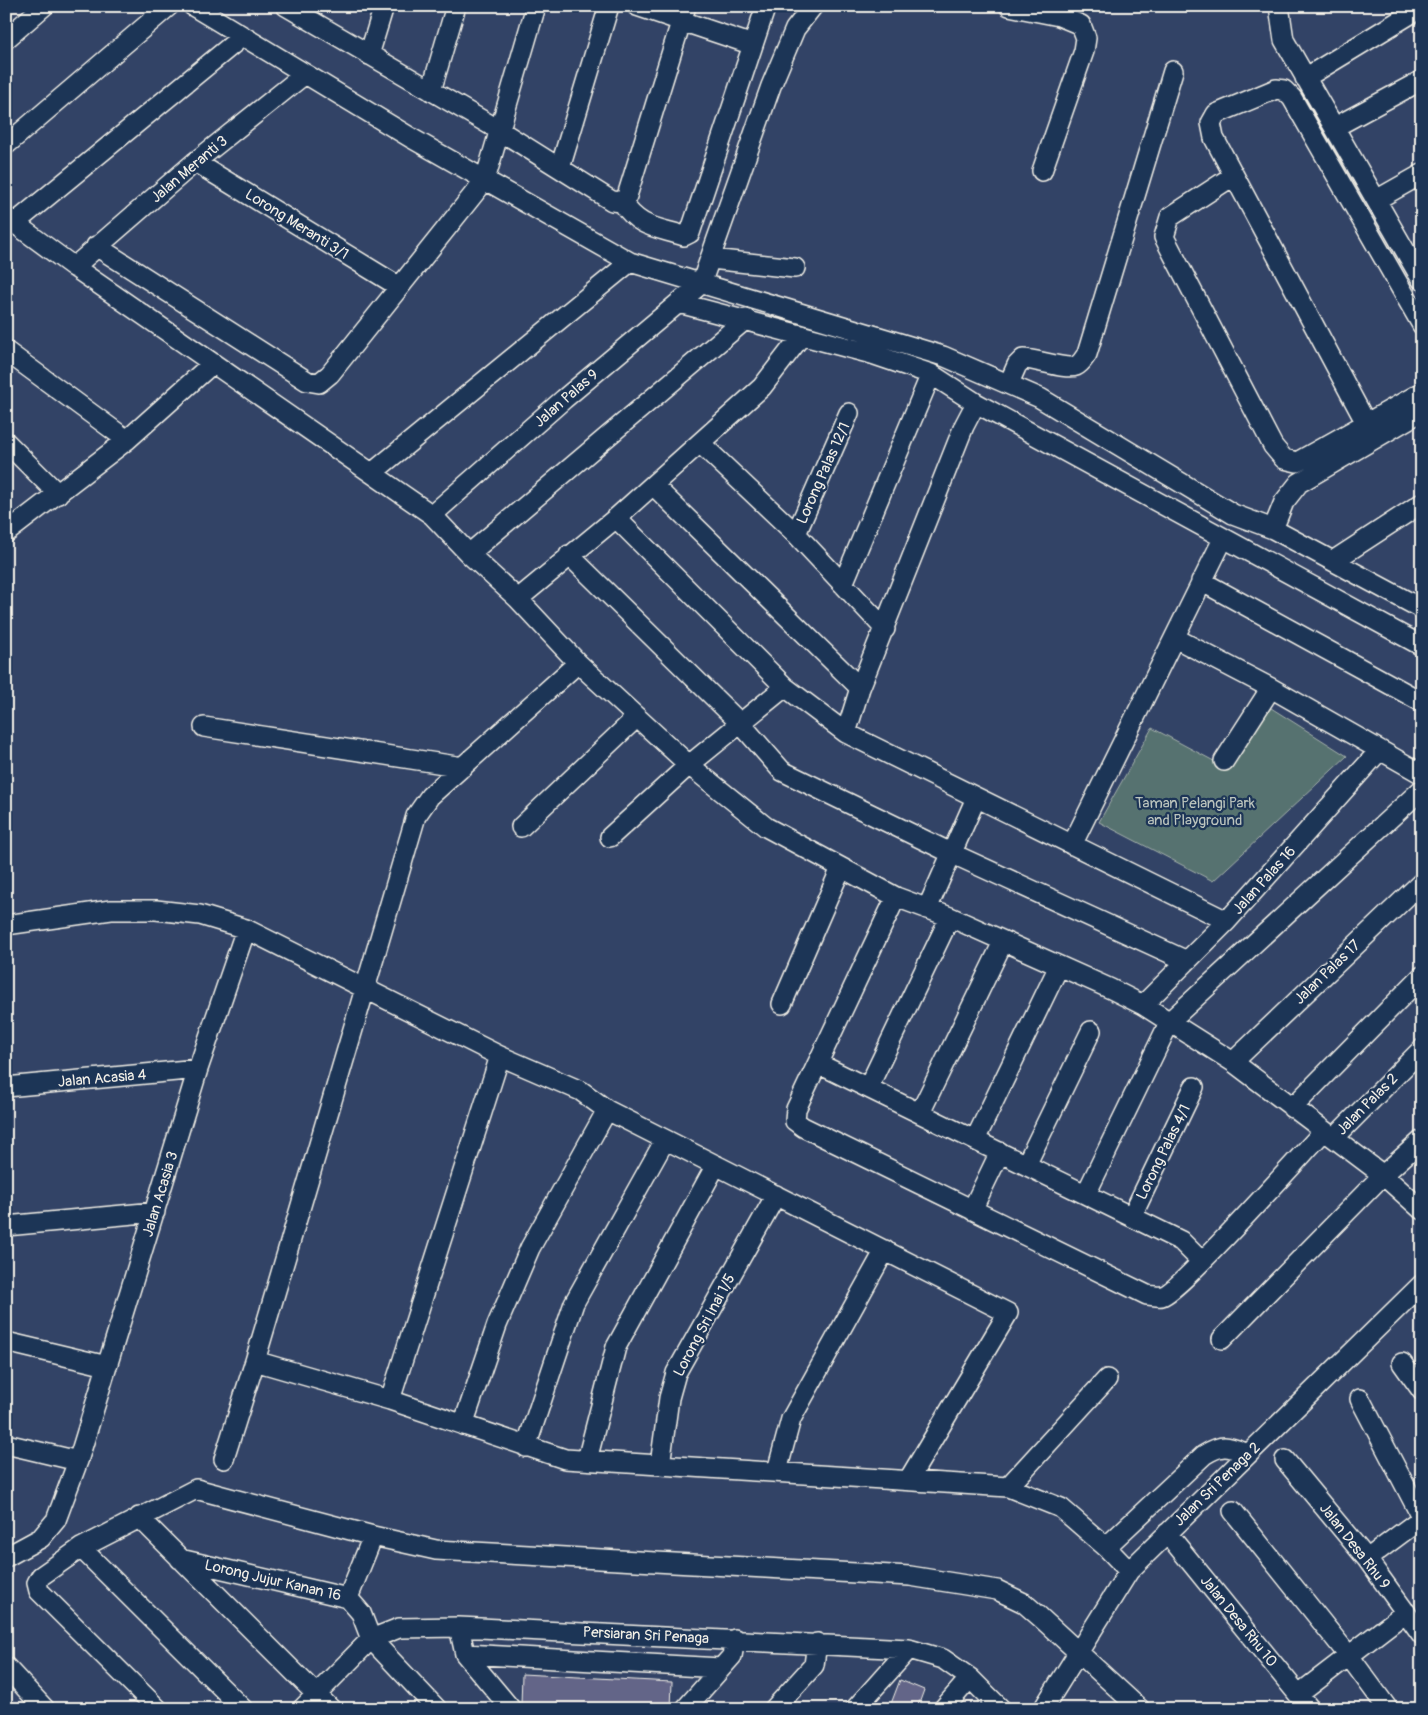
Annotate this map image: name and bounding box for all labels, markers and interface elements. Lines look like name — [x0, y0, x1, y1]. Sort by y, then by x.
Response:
street label: Jalan Meranti 3 — [147, 132, 232, 207]
street label: Lorong Meranti 3/1 — [241, 185, 352, 264]
street label: Jalan Palas 9 — [530, 365, 602, 431]
street label: Lorong Palas 12/1 — [793, 419, 854, 527]
park label: Taman Pelangi Park and Playground — [1135, 794, 1256, 830]
street label: Jalan Palas 16 — [1229, 842, 1300, 919]
street label: Jalan Palas 17 — [1290, 936, 1365, 1009]
street label: Jalan Acasia 4 — [57, 1065, 147, 1092]
street label: Jalan Palas 2 — [1333, 1070, 1402, 1139]
street label: Lorong Palas 4/1 — [1132, 1101, 1195, 1203]
street label: Jalan Acasia 3 — [138, 1149, 182, 1239]
street label: Lorong Sri Inai 1/5 — [669, 1271, 740, 1380]
street label: Jalan Sri Penaga 2 — [1170, 1438, 1265, 1530]
street label: Jalan Desa Rhu 9 — [1315, 1499, 1394, 1593]
street label: Lorong Jujur Kanan 16 — [203, 1556, 343, 1605]
street label: Jalan Desa Rhu 10 — [1196, 1572, 1281, 1671]
street label: Persiaran Sri Penaga — [582, 1623, 710, 1648]

